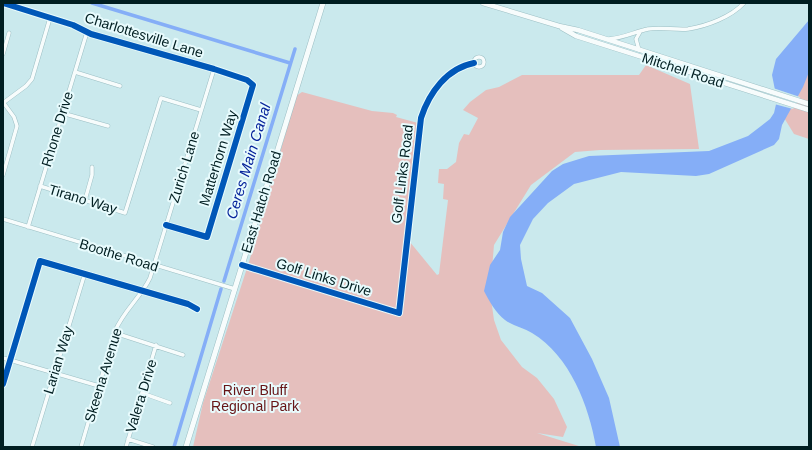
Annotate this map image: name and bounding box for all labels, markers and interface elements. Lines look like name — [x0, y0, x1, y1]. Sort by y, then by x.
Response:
street label: Charlottesville Lane — [83, 9, 205, 61]
street label: Mitchell Road — [640, 49, 726, 91]
street label: Rhone Drive — [38, 89, 76, 169]
water label: Ceres Main Canal — [222, 100, 274, 221]
street label: Matterhorn Way — [196, 108, 240, 208]
street label: Golf Links Road — [388, 124, 416, 224]
street label: Zurich Lane — [166, 129, 203, 205]
street label: East Hatch Road — [238, 149, 284, 255]
street label: Tirano Way — [47, 181, 119, 217]
street label: Boothe Road — [78, 235, 160, 275]
street label: Golf Links Drive — [274, 255, 374, 299]
street label: Larian Way — [40, 324, 76, 396]
street label: Skeena Avenue — [81, 326, 125, 424]
street label: Valera Drive — [122, 357, 160, 435]
park label: River Bluff Regional Park — [211, 382, 300, 414]

